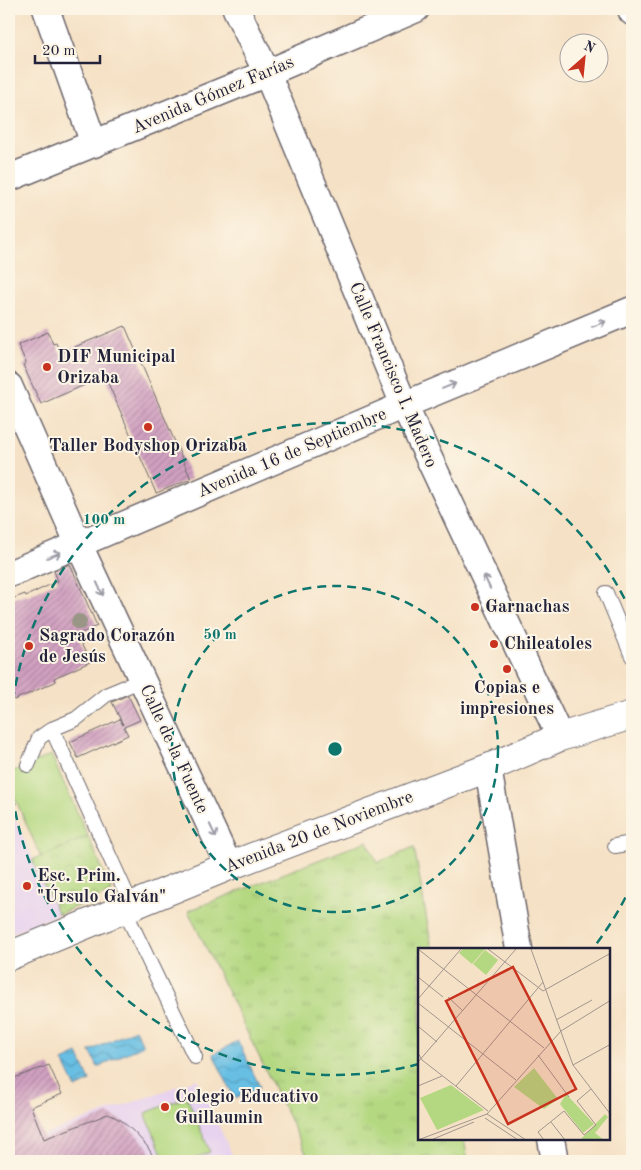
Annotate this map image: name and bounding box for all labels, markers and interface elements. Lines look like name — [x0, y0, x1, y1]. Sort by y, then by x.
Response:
scale bar — [35, 32, 100, 64]
north arrow — [558, 32, 608, 82]
text: N — [582, 39, 598, 56]
text: 20 m — [42, 44, 76, 59]
street label: Avenida Gómez Farías — [130, 53, 297, 137]
street label: Calle Francisco I. Madero — [346, 280, 440, 470]
one-way arrow — [591, 319, 606, 328]
place label: DIF Municipal Orizaba — [57, 348, 176, 387]
marker: DIF Municipal Orizaba — [41, 361, 53, 373]
one-way arrow — [440, 381, 456, 390]
street label: Avenida 16 de Septiembre — [195, 405, 389, 501]
marker: Taller Bodyshop Orizaba — [142, 421, 154, 433]
place label: Taller Bodyshop Orizaba — [49, 437, 247, 455]
text: 100 m — [83, 513, 125, 528]
one-way arrow — [46, 550, 61, 560]
one-way arrow — [482, 575, 492, 590]
one-way arrow — [95, 581, 105, 596]
place label: Garnachas — [485, 598, 570, 616]
marker: Garnachas — [469, 601, 481, 613]
place label: Sagrado Corazón de Jesús — [39, 627, 175, 666]
text: 50 m — [203, 628, 237, 643]
place label: Chileatoles — [504, 635, 592, 653]
marker: Chileatoles — [488, 638, 500, 650]
marker: Sagrado Corazón de Jesús — [23, 640, 35, 652]
marker: Copias e impresiones — [501, 663, 513, 675]
place label: Copias e impresiones — [460, 679, 554, 718]
street label: Calle de la Fuente — [136, 682, 212, 816]
centre of rings — [326, 740, 344, 758]
street label: Avenida 20 de Noviembre — [222, 788, 416, 876]
one-way arrow — [209, 823, 218, 838]
place label: Esc. Prim. "Úrsulo Galván" — [37, 867, 166, 906]
marker: Esc. Prim. "Úrsulo Galván" — [21, 880, 33, 892]
inset map — [418, 948, 611, 1140]
place label: Colegio Educativo Guillaumin — [175, 1088, 318, 1127]
marker: Colegio Educativo Guillaumin — [159, 1101, 171, 1113]

